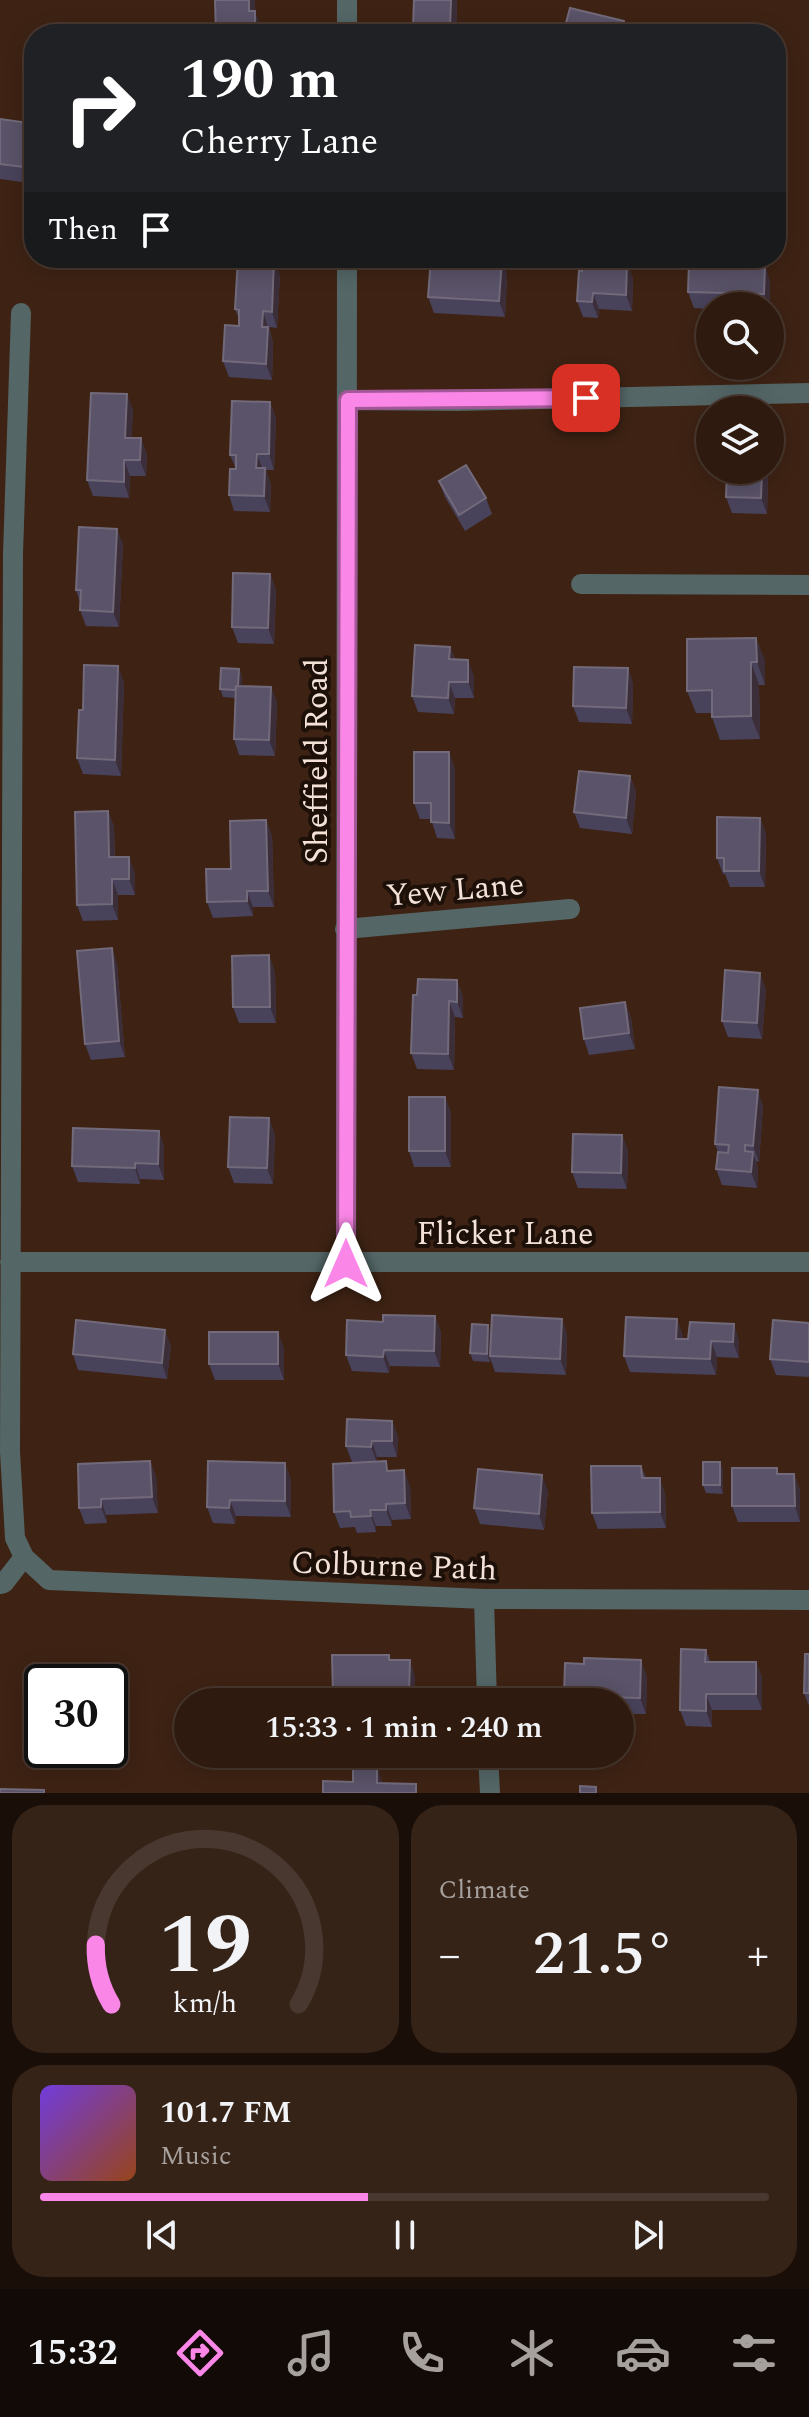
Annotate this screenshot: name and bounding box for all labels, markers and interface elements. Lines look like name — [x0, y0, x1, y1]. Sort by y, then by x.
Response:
text: 190 m — [180, 38, 339, 123]
icon: right — [48, 56, 152, 160]
text: Cherry Lane — [180, 115, 378, 170]
text: Then — [48, 207, 118, 253]
icon: arrive — [134, 208, 178, 252]
map controls — [696, 292, 784, 484]
button: search — [696, 292, 784, 380]
pin — [552, 364, 620, 432]
icon: arrive — [564, 376, 608, 420]
button: layers — [696, 396, 784, 484]
street label: Sheffield Road — [293, 658, 342, 864]
street label: Yew Lane — [384, 860, 526, 921]
street label: Flicker Lane — [416, 1210, 594, 1259]
position arrow — [304, 1222, 388, 1306]
street label: Colburne Path — [290, 1538, 498, 1595]
speed limit sign: 30 — [24, 1664, 128, 1768]
text: 15:33 · 1 min · 240 m — [265, 1705, 543, 1751]
text: Climate — [439, 1870, 530, 1910]
text: 19 — [159, 1883, 252, 2010]
text: 21.5° — [533, 1909, 675, 2001]
text: − — [439, 1922, 461, 1989]
text: + — [747, 1922, 769, 1989]
text: km/h — [173, 1982, 237, 2025]
text: 101.7 FM — [160, 2090, 292, 2136]
text: Music — [160, 2136, 231, 2176]
icon: previous — [140, 2213, 184, 2257]
icon: pause — [383, 2213, 427, 2257]
icon: next — [626, 2213, 670, 2257]
icon: directions — [172, 2325, 228, 2381]
icon: music — [283, 2325, 339, 2381]
icon: phone — [394, 2325, 450, 2381]
icon: climate — [504, 2325, 560, 2381]
icon: car — [615, 2325, 671, 2381]
icon: filters — [726, 2325, 782, 2381]
text: 15:32 — [27, 2326, 118, 2381]

